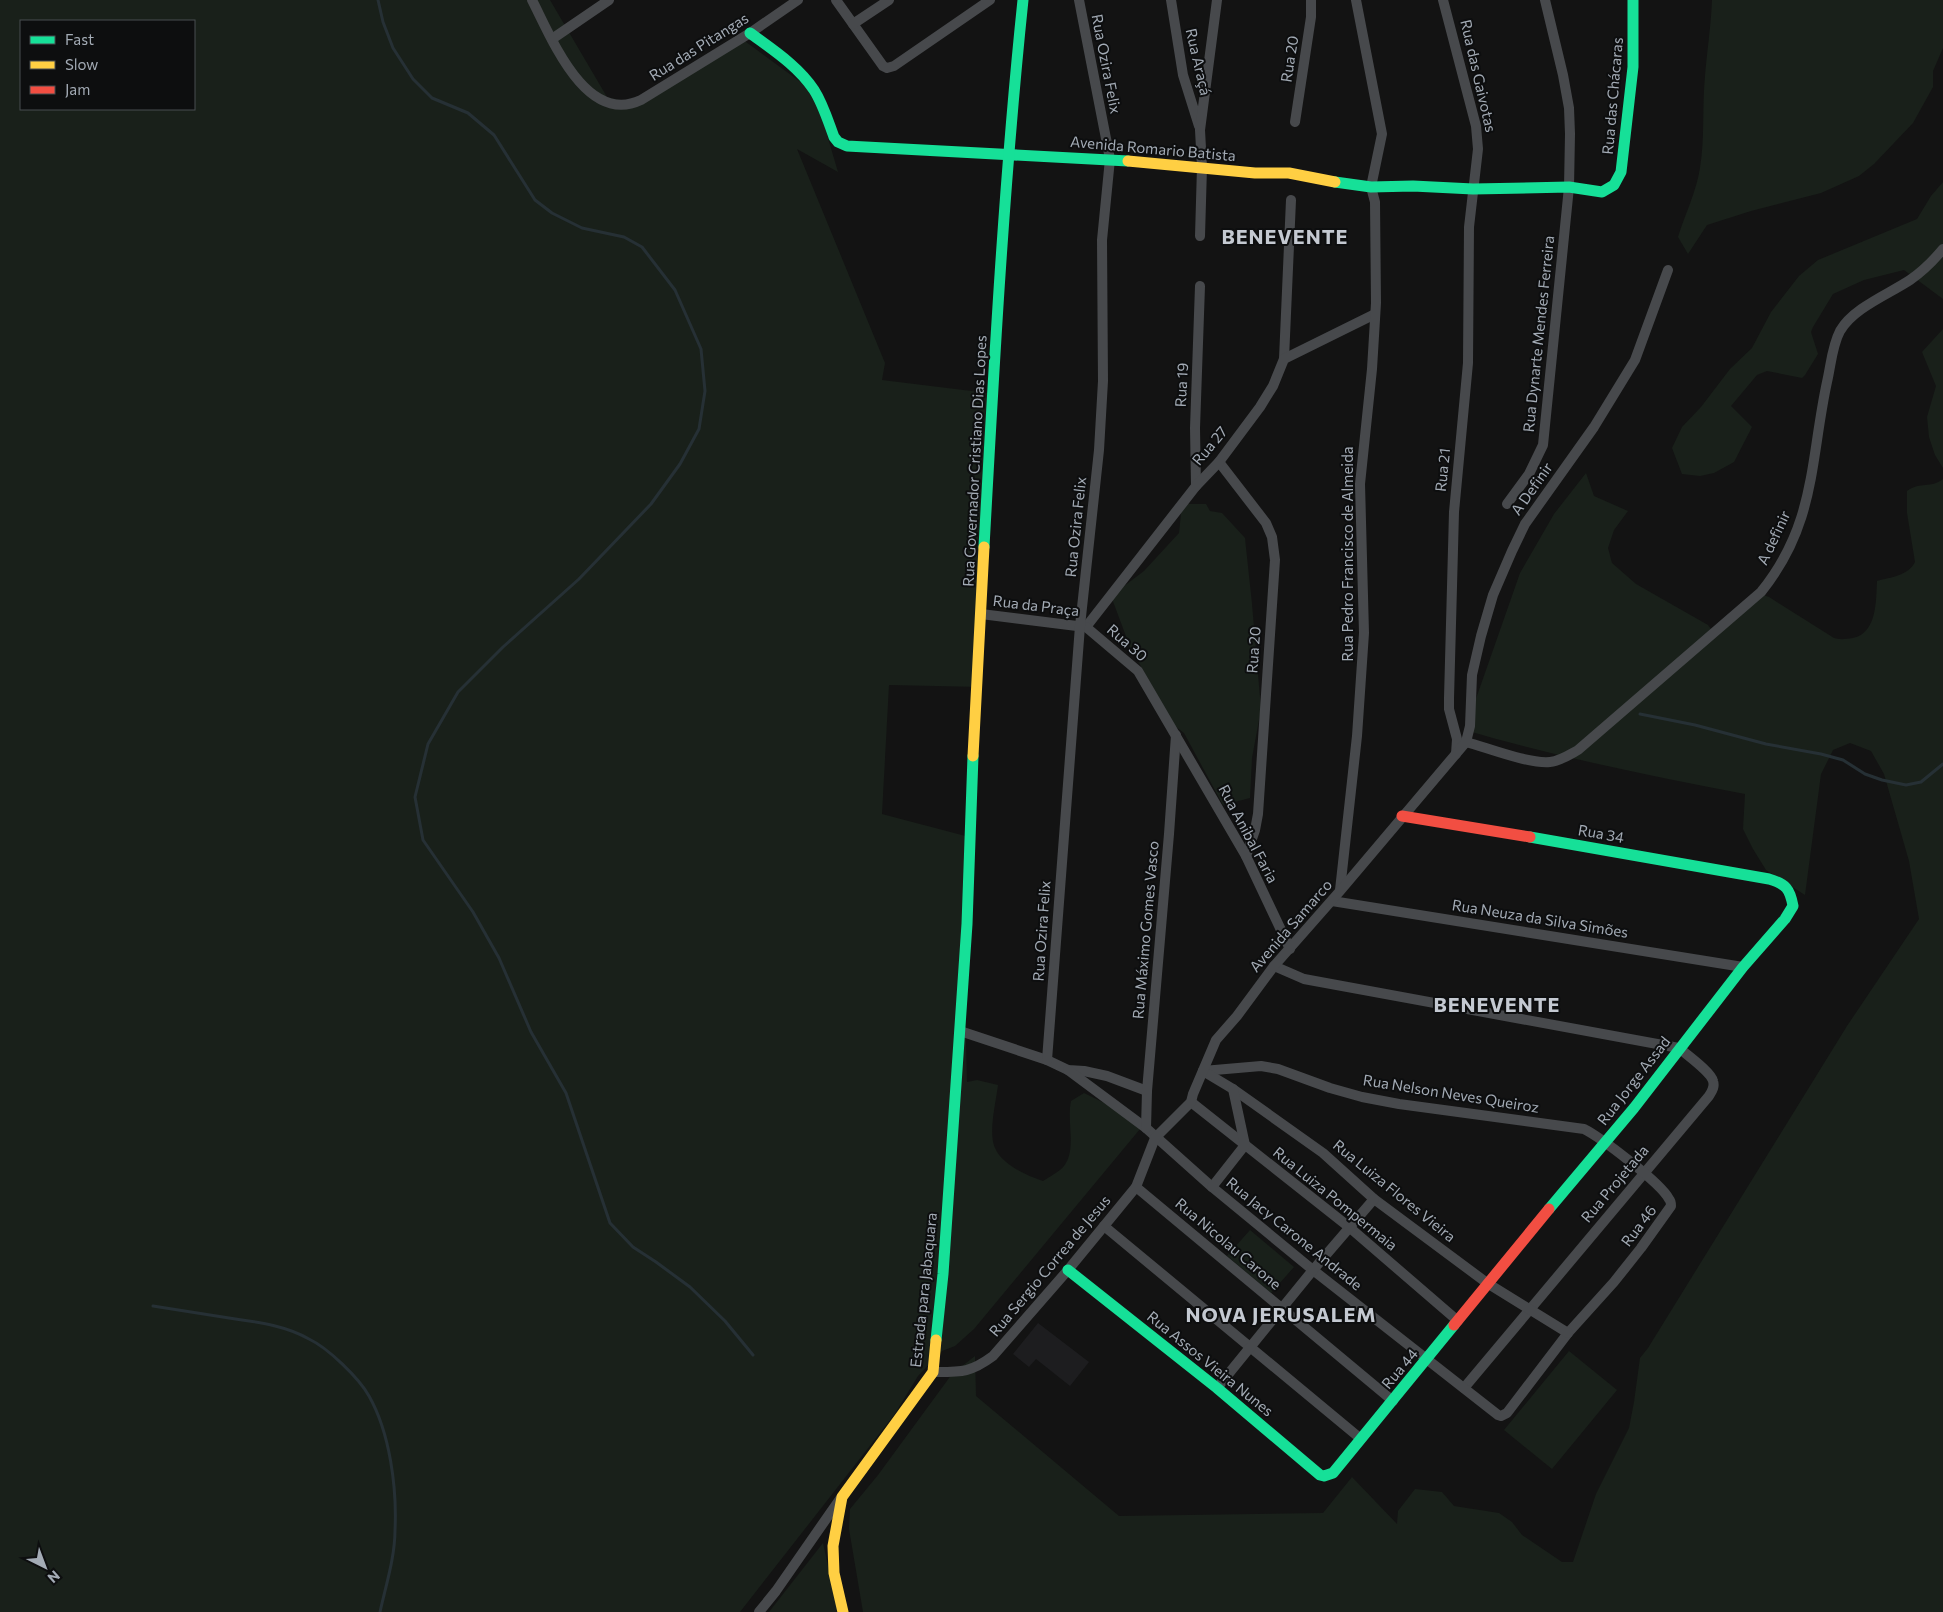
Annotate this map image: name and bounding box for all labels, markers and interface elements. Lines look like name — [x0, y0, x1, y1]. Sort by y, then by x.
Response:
street label: Rua das Pitangas — [645, 8, 752, 84]
street label: Rua Ozira Felix — [1089, 13, 1125, 115]
street label: Rua das Gaivotas — [1457, 18, 1501, 134]
legend — [20, 20, 195, 110]
street label: Rua Araçá — [1183, 26, 1215, 97]
text: Fast — [65, 30, 94, 48]
street label: Rua 20 — [1276, 34, 1302, 84]
street label: Rua das Chácaras — [1598, 36, 1626, 155]
text: Slow — [65, 55, 98, 73]
text: Jam — [65, 80, 90, 98]
street label: Avenida Romario Batista — [1069, 132, 1237, 164]
district label: BENEVENTE — [1221, 224, 1349, 248]
street label: Rua Dynarte Mendes Ferreira — [1519, 235, 1557, 433]
street label: Rua Governador Cristiano Dias Lopes — [958, 335, 990, 587]
street label: Rua 19 — [1171, 362, 1191, 408]
street label: Rua 27 — [1188, 422, 1231, 468]
street label: Rua Pedro Francisco de Almeida — [1338, 446, 1356, 662]
street label: Rua 21 — [1431, 447, 1453, 493]
street label: A Definir — [1507, 459, 1556, 518]
street label: Rua Ozira Felix — [1061, 476, 1089, 578]
street label: A definir — [1753, 508, 1793, 568]
street label: Rua da Praça — [992, 591, 1080, 619]
street label: Rua 30 — [1104, 620, 1151, 665]
street label: Rua 20 — [1242, 626, 1264, 674]
street label: Rua Anibal Faria — [1215, 781, 1282, 886]
street label: Rua 34 — [1577, 820, 1626, 846]
street label: Rua Máximo Gomes Vasco — [1128, 840, 1162, 1020]
street label: Avenida Samarco — [1245, 875, 1335, 975]
street label: Rua Ozira Felix — [1029, 880, 1054, 982]
street label: Rua Neuza da Silva Simões — [1451, 895, 1630, 941]
district label: BENEVENTE — [1433, 992, 1561, 1016]
street label: Rua Jorge Assad — [1593, 1032, 1673, 1128]
street label: Rua Nelson Neves Queiroz — [1362, 1070, 1540, 1116]
street label: Rua Luiza Flores Vieira — [1330, 1135, 1460, 1245]
street label: Rua Projetada — [1577, 1141, 1652, 1226]
street label: Rua Luiza Pompermaia — [1270, 1143, 1401, 1254]
street label: Rua Jacy Carone Andrade — [1223, 1173, 1366, 1294]
street label: Rua Sergio Correa de Jesus — [985, 1191, 1114, 1340]
street label: Rua Nicolau Carone — [1172, 1194, 1285, 1293]
street label: Rua 46 — [1617, 1201, 1660, 1250]
street label: Estrada para Jabaquara — [906, 1212, 940, 1368]
district label: NOVA JERUSALEM — [1185, 1302, 1377, 1326]
street label: Rua Assos Vieira Nunes — [1144, 1307, 1277, 1420]
street label: Rua 44 — [1377, 1345, 1421, 1392]
north arrow — [20, 1542, 70, 1592]
text: N — [44, 1567, 64, 1587]

